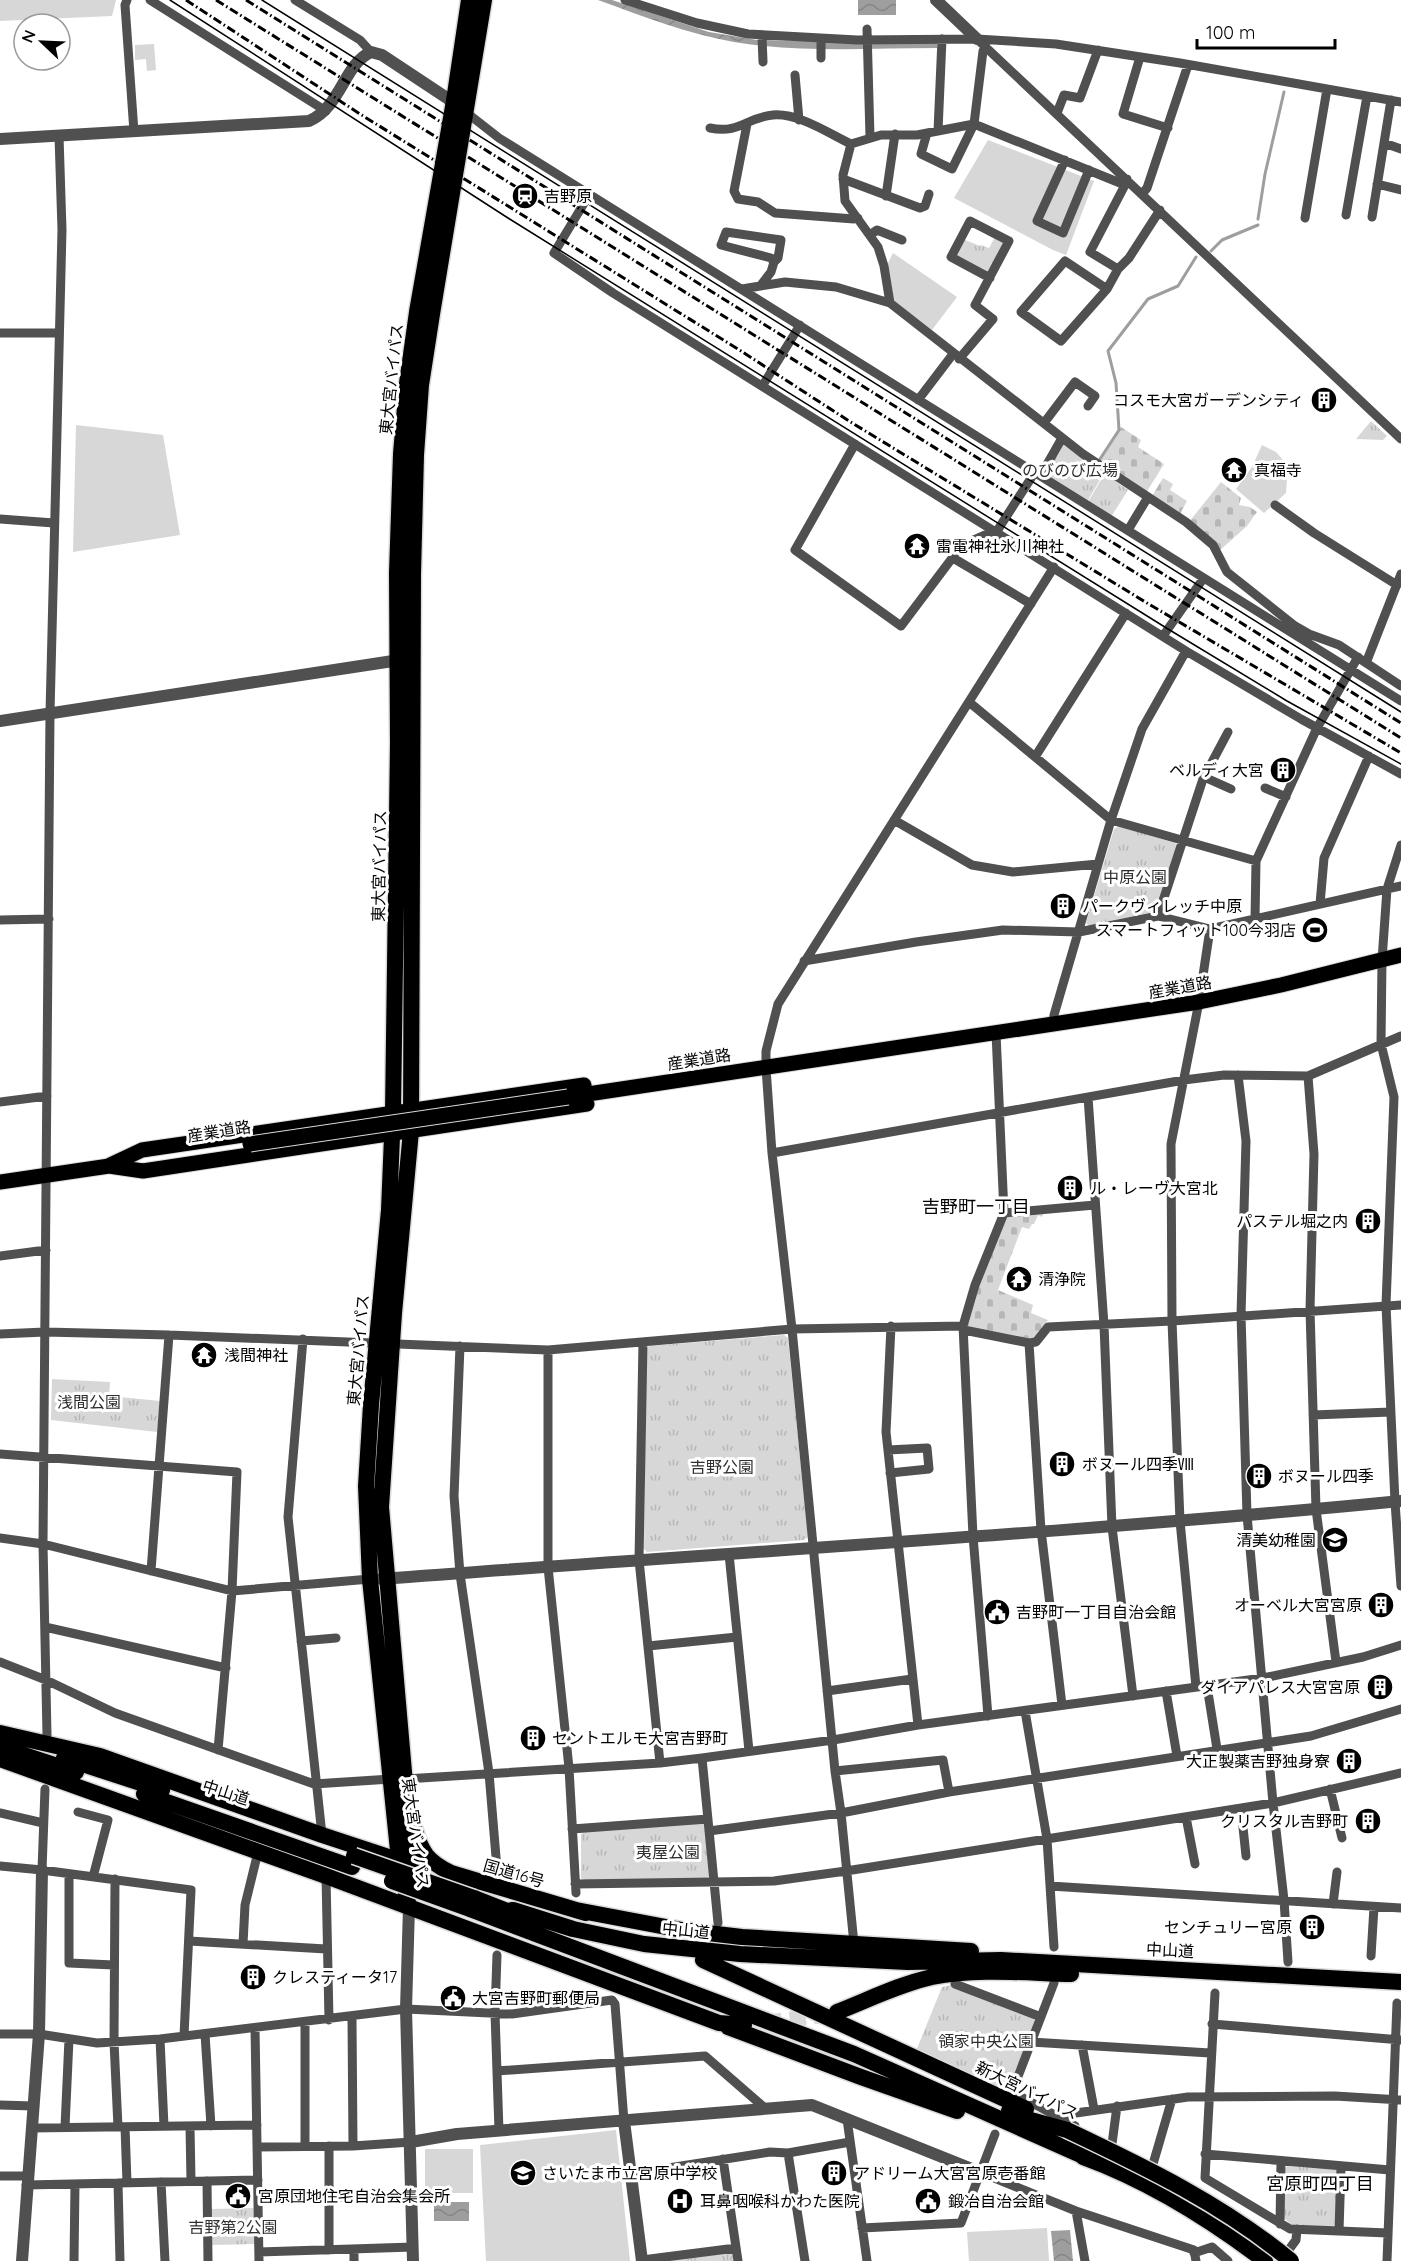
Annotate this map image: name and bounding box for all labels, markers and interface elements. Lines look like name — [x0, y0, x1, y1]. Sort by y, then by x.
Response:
north arrow — [12, 12, 72, 72]
scale bar — [1197, 12, 1335, 50]
text: 100 m — [1206, 21, 1255, 44]
text: N — [17, 27, 40, 45]
station icon: 吉野原 — [510, 181, 540, 211]
place label: 吉野原 — [544, 186, 592, 206]
street label: 東大宮バイパス — [375, 322, 407, 436]
building icon: コスモ大宮ガーデンシティ — [1309, 385, 1339, 415]
place label: コスモ大宮ガーデンシティ — [1113, 390, 1304, 410]
temple icon: 真福寺 — [1219, 455, 1249, 485]
park label: のびのび広場 — [1022, 460, 1118, 480]
place label: 真福寺 — [1254, 460, 1302, 480]
temple icon: 雷電神社氷川神社 — [902, 531, 932, 561]
place label: 雷電神社氷川神社 — [936, 536, 1064, 556]
building icon: ベルディ大宮 — [1268, 755, 1298, 785]
place label: ベルディ大宮 — [1169, 760, 1264, 780]
street label: 東大宮バイパス — [368, 810, 390, 922]
park label: 中原公園 — [1103, 867, 1167, 887]
building icon: パークヴィレッチ中原 — [1048, 891, 1078, 921]
place label: パークヴィレッチ中原 — [1082, 896, 1242, 916]
sports icon: スマートフィット100今羽店 — [1300, 915, 1330, 945]
place label: スマートフィット100今羽店 — [1096, 920, 1296, 940]
street label: 産業道路 — [1147, 972, 1213, 1002]
street label: 産業道路 — [666, 1044, 732, 1074]
street label: 産業道路 — [186, 1116, 252, 1146]
building icon: ル・レーヴ大宮北 — [1055, 1173, 1085, 1203]
place label: ル・レーヴ大宮北 — [1090, 1178, 1218, 1198]
district label: 吉野町一丁目 — [922, 1195, 1030, 1218]
building icon: パステル堀之内 — [1353, 1206, 1383, 1236]
place label: パステル堀之内 — [1236, 1211, 1348, 1231]
temple icon: 清浄院 — [1004, 1264, 1034, 1294]
place label: 清浄院 — [1038, 1269, 1086, 1289]
street label: 東大宮バイパス — [343, 1293, 373, 1407]
temple icon: 浅間神社 — [189, 1340, 219, 1370]
place label: 浅間神社 — [224, 1345, 288, 1365]
park label: 浅間公園 — [57, 1392, 121, 1412]
building icon: ボヌール四季Ⅷ — [1047, 1449, 1077, 1479]
place label: ボヌール四季Ⅷ — [1082, 1454, 1194, 1474]
park label: 吉野公園 — [690, 1457, 754, 1477]
building icon: ボヌール四季 — [1244, 1461, 1274, 1491]
place label: ボヌール四季 — [1278, 1466, 1374, 1486]
school or university icon: 清美幼稚園 — [1320, 1525, 1350, 1555]
place label: 清美幼稚園 — [1236, 1530, 1316, 1550]
building icon: オーベル大宮宮原 — [1366, 1590, 1396, 1620]
place label: オーベル大宮宮原 — [1234, 1595, 1362, 1615]
public building icon: 吉野町一丁目自治会館 — [982, 1597, 1012, 1627]
place label: 吉野町一丁目自治会館 — [1016, 1602, 1176, 1622]
building icon: ダイアパレス大宮宮原 — [1365, 1672, 1395, 1702]
place label: ダイアパレス大宮宮原 — [1200, 1677, 1360, 1697]
building icon: セントエルモ大宮吉野町 — [518, 1723, 548, 1753]
place label: セントエルモ大宮吉野町 — [552, 1728, 728, 1748]
building icon: 大正製薬吉野独身寮 — [1334, 1746, 1364, 1776]
place label: 大正製薬吉野独身寮 — [1186, 1751, 1330, 1771]
street label: 中山道 — [200, 1775, 252, 1809]
street label: 東大宮バイパス — [398, 1776, 434, 1890]
building icon: クリスタル吉野町 — [1353, 1806, 1383, 1836]
place label: クリスタル吉野町 — [1220, 1811, 1348, 1831]
park label: 夷屋公園 — [636, 1842, 700, 1862]
street label: 国道16号 — [481, 1855, 547, 1891]
building icon: センチュリー宮原 — [1297, 1912, 1327, 1942]
place label: センチュリー宮原 — [1164, 1917, 1292, 1937]
street label: 中山道 — [661, 1918, 711, 1942]
street label: 中山道 — [1146, 1939, 1194, 1961]
building icon: クレスティータ17 — [238, 1962, 268, 1992]
place label: クレスティータ17 — [272, 1967, 397, 1987]
public building icon: 大宮吉野町郵便局 — [438, 1983, 468, 2013]
place label: 大宮吉野町郵便局 — [472, 1988, 600, 2008]
park label: 領家中央公園 — [938, 2031, 1034, 2051]
street label: 新大宮バイパス — [972, 2057, 1082, 2123]
school or university icon: さいたま市立宮原中学校 — [508, 2158, 538, 2188]
building icon: アドリーム大宮宮原壱番館 — [819, 2158, 849, 2188]
place label: さいたま市立宮原中学校 — [542, 2163, 718, 2183]
place label: アドリーム大宮宮原壱番館 — [854, 2163, 1046, 2183]
district label: 宮原町四丁目 — [1266, 2172, 1374, 2195]
public building icon: 宮原団地住宅自治会集会所 — [223, 2181, 253, 2211]
place label: 宮原団地住宅自治会集会所 — [258, 2186, 450, 2206]
hospital icon: 耳鼻咽喉科かわた医院 — [665, 2186, 695, 2216]
public building icon: 鍛冶自治会館 — [913, 2186, 943, 2216]
place label: 耳鼻咽喉科かわた医院 — [700, 2191, 860, 2211]
place label: 鍛冶自治会館 — [948, 2191, 1044, 2211]
park label: 吉野第2公園 — [189, 2217, 277, 2237]

